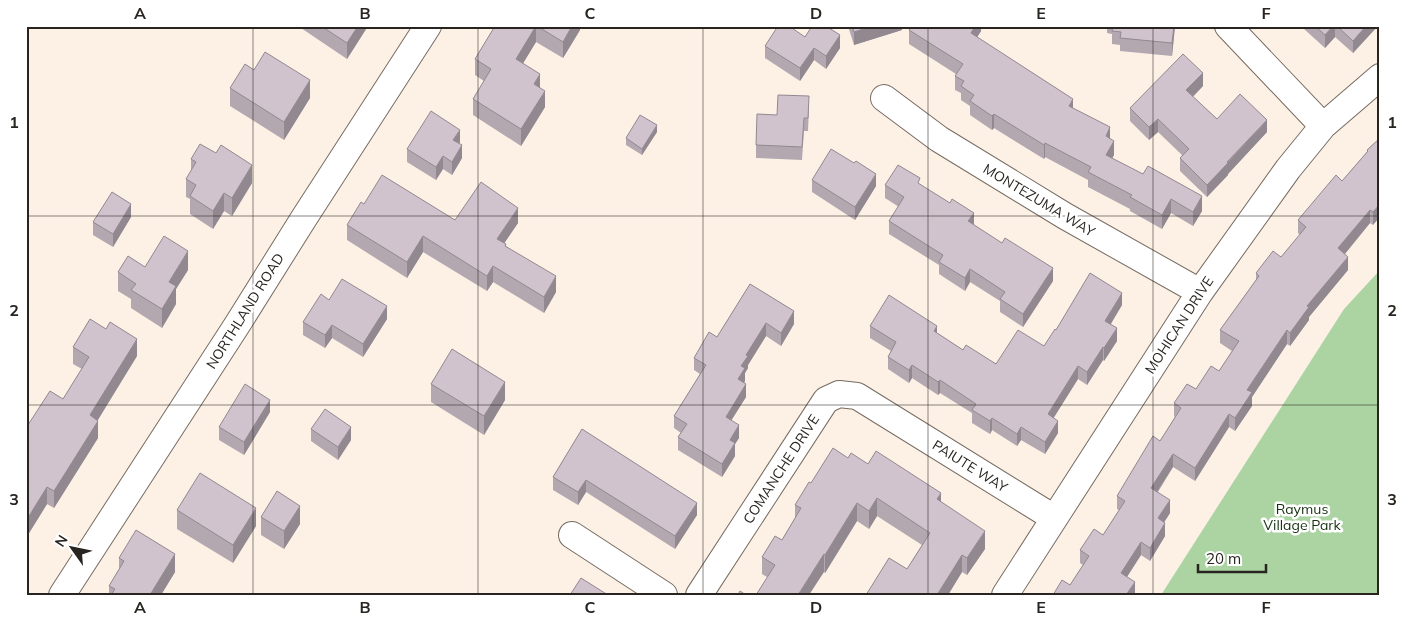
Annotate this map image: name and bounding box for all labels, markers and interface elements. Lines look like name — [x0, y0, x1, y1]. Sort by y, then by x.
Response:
text: A — [134, 3, 146, 23]
text: B — [359, 3, 371, 23]
text: C — [585, 3, 596, 23]
text: D — [810, 3, 822, 23]
text: E — [1036, 3, 1046, 23]
text: F — [1261, 3, 1271, 23]
text: 1 — [9, 112, 19, 132]
text: 1 — [1387, 112, 1397, 132]
street label: MONTEZUMA WAY — [980, 160, 1099, 241]
street label: NORTHLAND ROAD — [202, 250, 288, 372]
street label: MOHICAN DRIVE — [1141, 273, 1217, 377]
text: 2 — [9, 300, 19, 320]
text: 2 — [1387, 300, 1397, 320]
street label: COMANCHE DRIVE — [739, 411, 823, 527]
street label: PAIUTE WAY — [929, 436, 1011, 496]
text: 3 — [9, 489, 19, 509]
text: 3 — [1387, 489, 1397, 509]
park label: Raymus Village Park — [1263, 500, 1341, 534]
north arrow — [48, 524, 98, 574]
text: N — [51, 532, 72, 550]
scale bar — [1198, 541, 1266, 573]
text: 20 m — [1206, 549, 1241, 568]
text: A — [134, 597, 146, 617]
text: B — [359, 597, 371, 617]
text: C — [585, 597, 596, 617]
text: D — [810, 597, 822, 617]
text: E — [1036, 597, 1046, 617]
text: F — [1261, 597, 1271, 617]

